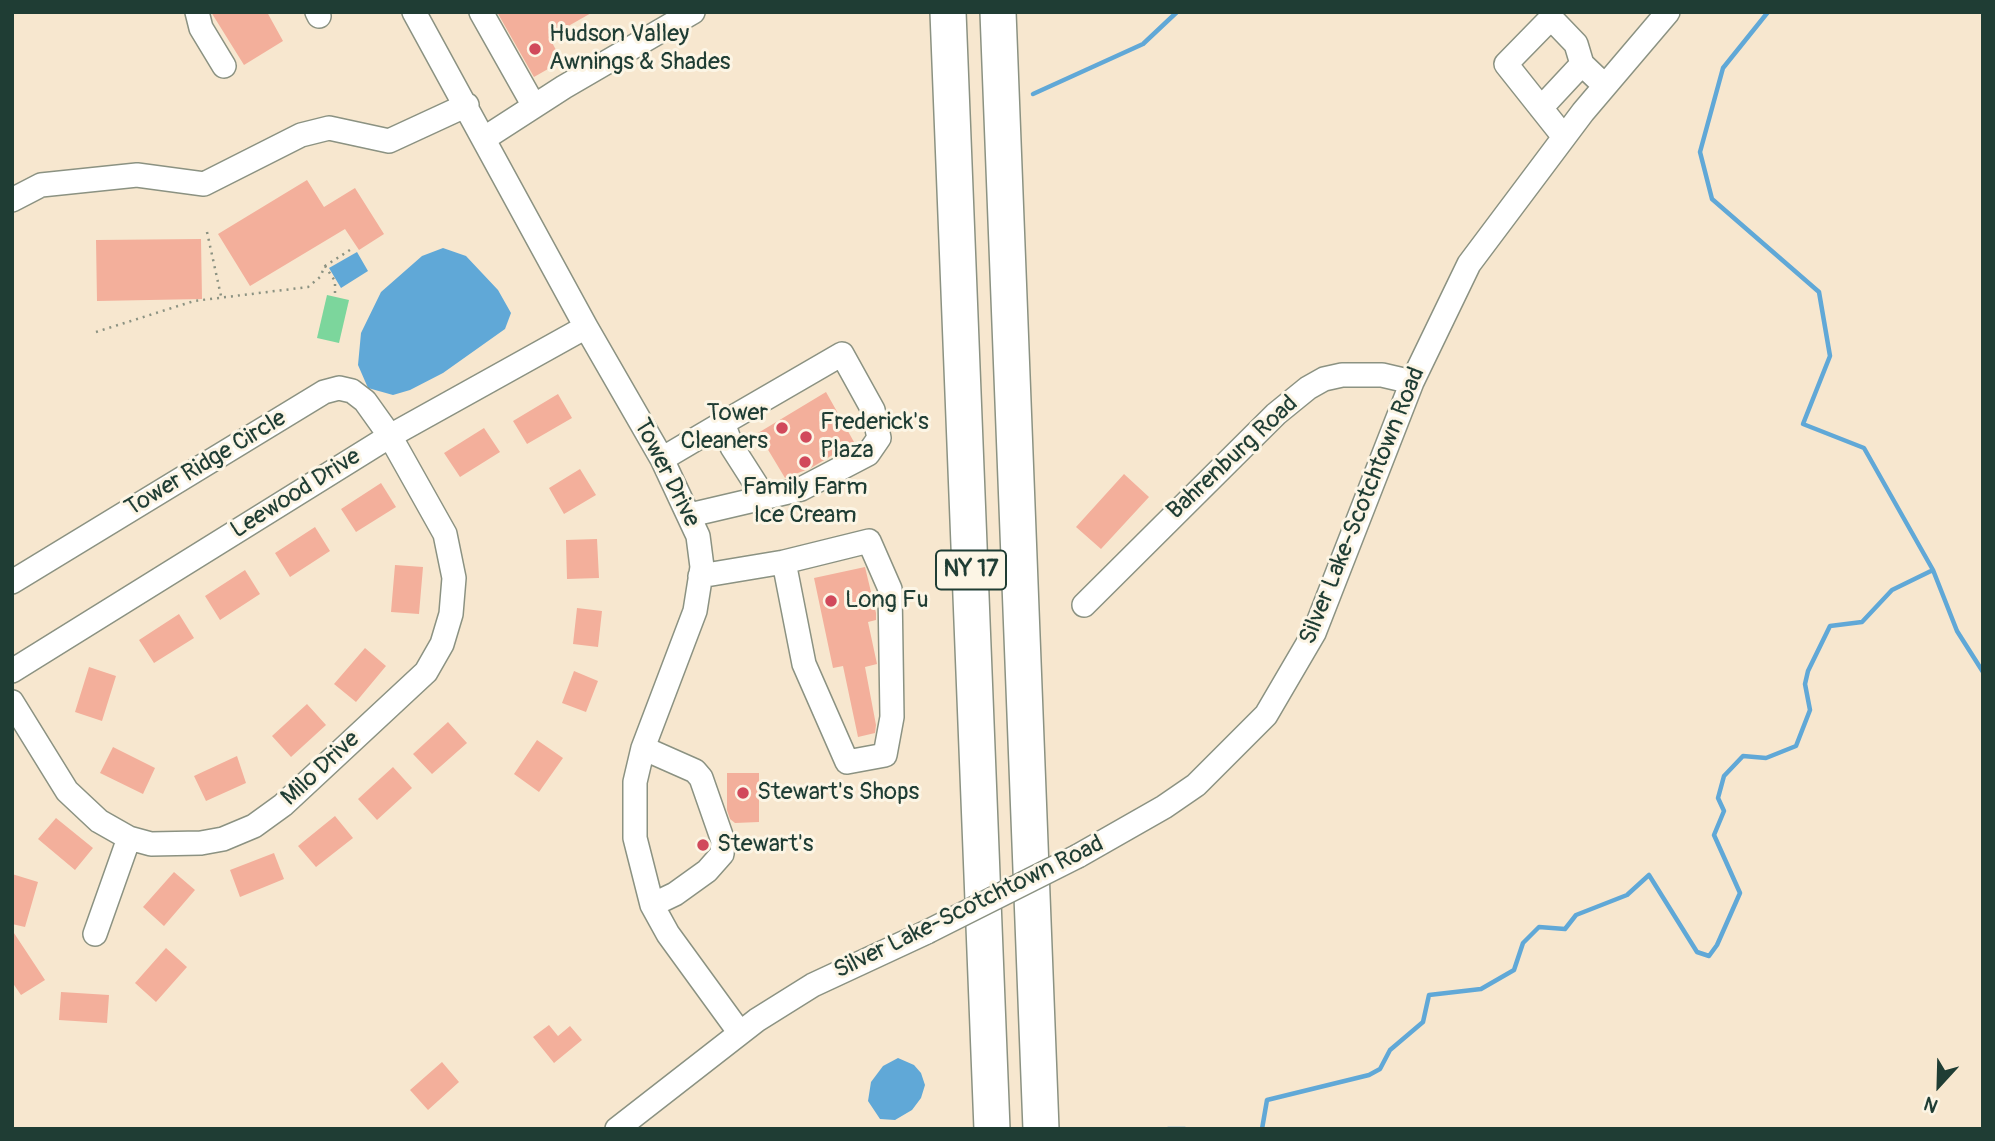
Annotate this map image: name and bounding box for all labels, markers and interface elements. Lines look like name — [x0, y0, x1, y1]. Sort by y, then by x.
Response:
place label: Hudson Valley Awnings & Shades — [549, 21, 730, 77]
marker: Hudson Valley Awnings & Shades — [527, 41, 543, 57]
street label: Silver Lake-Scotchtown Road — [1294, 363, 1432, 649]
street label: Bahrenburg Road — [1162, 390, 1304, 526]
place label: Tower Cleaners — [680, 400, 768, 456]
street label: Tower Ridge Circle — [120, 405, 292, 523]
place label: Frederick's Plaza — [820, 409, 929, 465]
street label: Tower Drive — [626, 414, 706, 532]
marker: Tower Cleaners — [774, 420, 790, 436]
marker: Frederick's Plaza — [798, 429, 814, 445]
street label: Leewood Drive — [226, 443, 366, 545]
marker: Family Farm Ice Cream — [797, 454, 813, 470]
place label: Family Farm Ice Cream — [743, 474, 867, 530]
road number: NY 17 — [936, 550, 1006, 590]
place label: Long Fu — [845, 587, 929, 615]
marker: Long Fu — [823, 593, 839, 609]
street label: Milo Drive — [276, 726, 366, 812]
place label: Stewart's Shops — [757, 779, 919, 807]
marker: Stewart's Shops — [735, 785, 751, 801]
street label: Silver Lake-Scotchtown Road — [830, 830, 1108, 986]
place label: Stewart's — [717, 831, 814, 859]
marker: Stewart's — [695, 837, 711, 853]
north arrow — [1904, 1050, 1974, 1120]
text: N — [1921, 1091, 1942, 1118]

